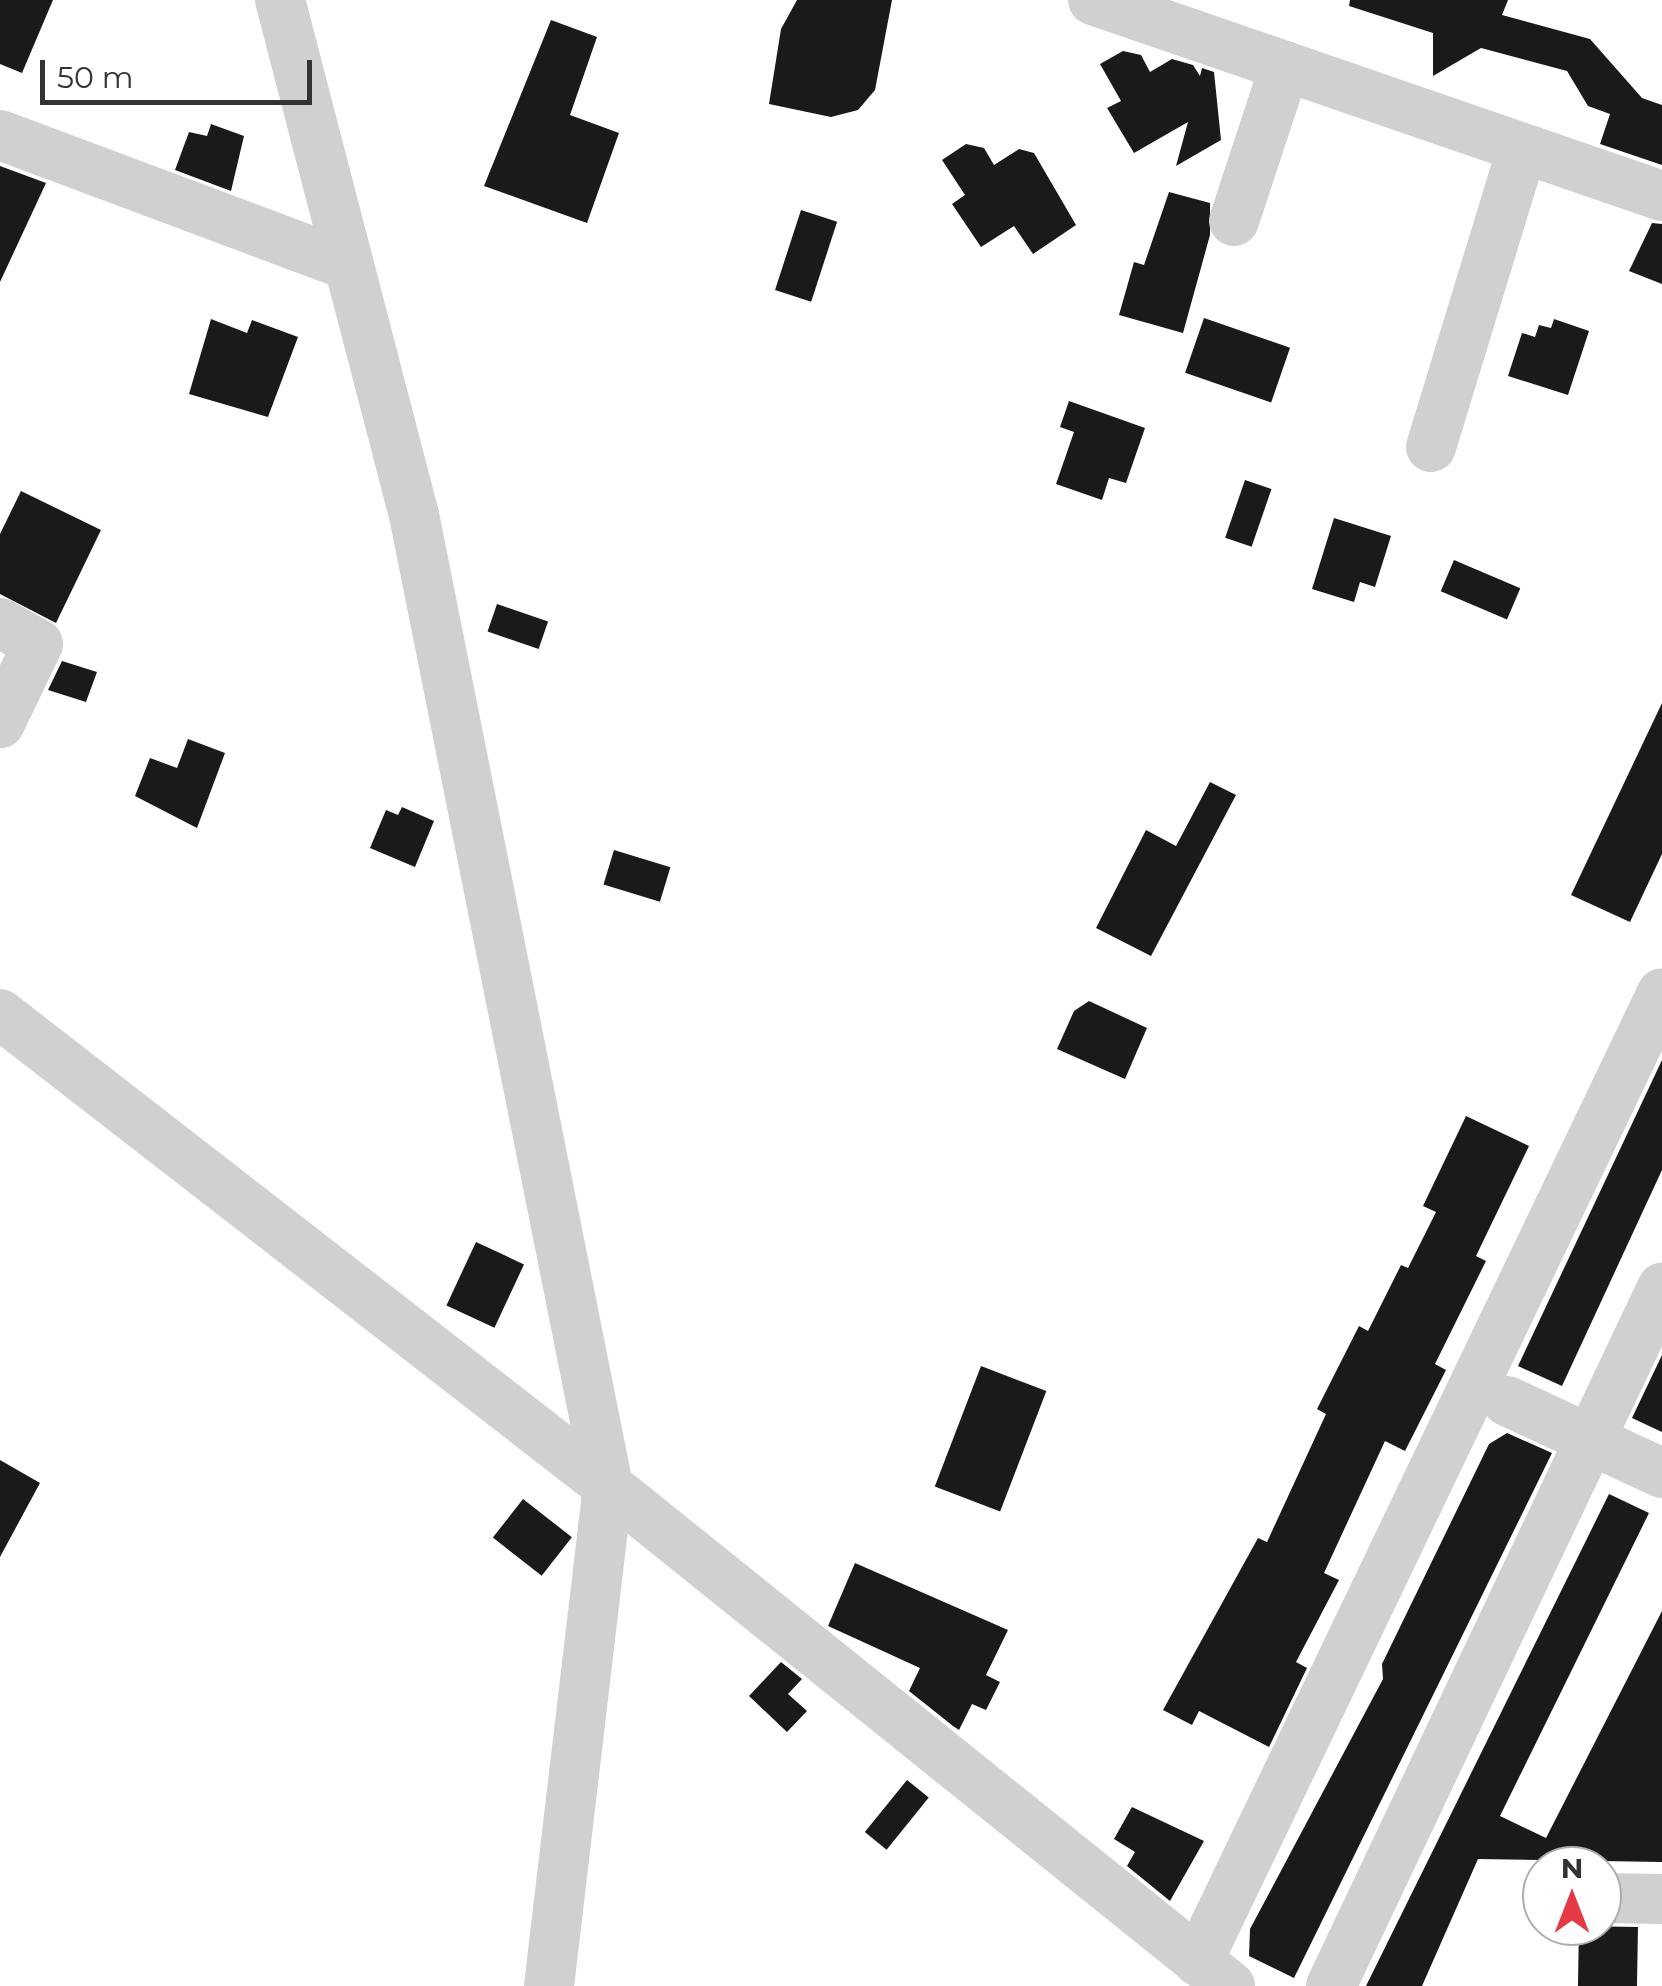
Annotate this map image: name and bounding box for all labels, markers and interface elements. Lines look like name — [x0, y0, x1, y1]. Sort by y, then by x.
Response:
scale bar — [45, 40, 318, 102]
text: 50 m — [57, 59, 134, 96]
north arrow — [1522, 1846, 1622, 1946]
text: N — [1561, 1851, 1583, 1885]

